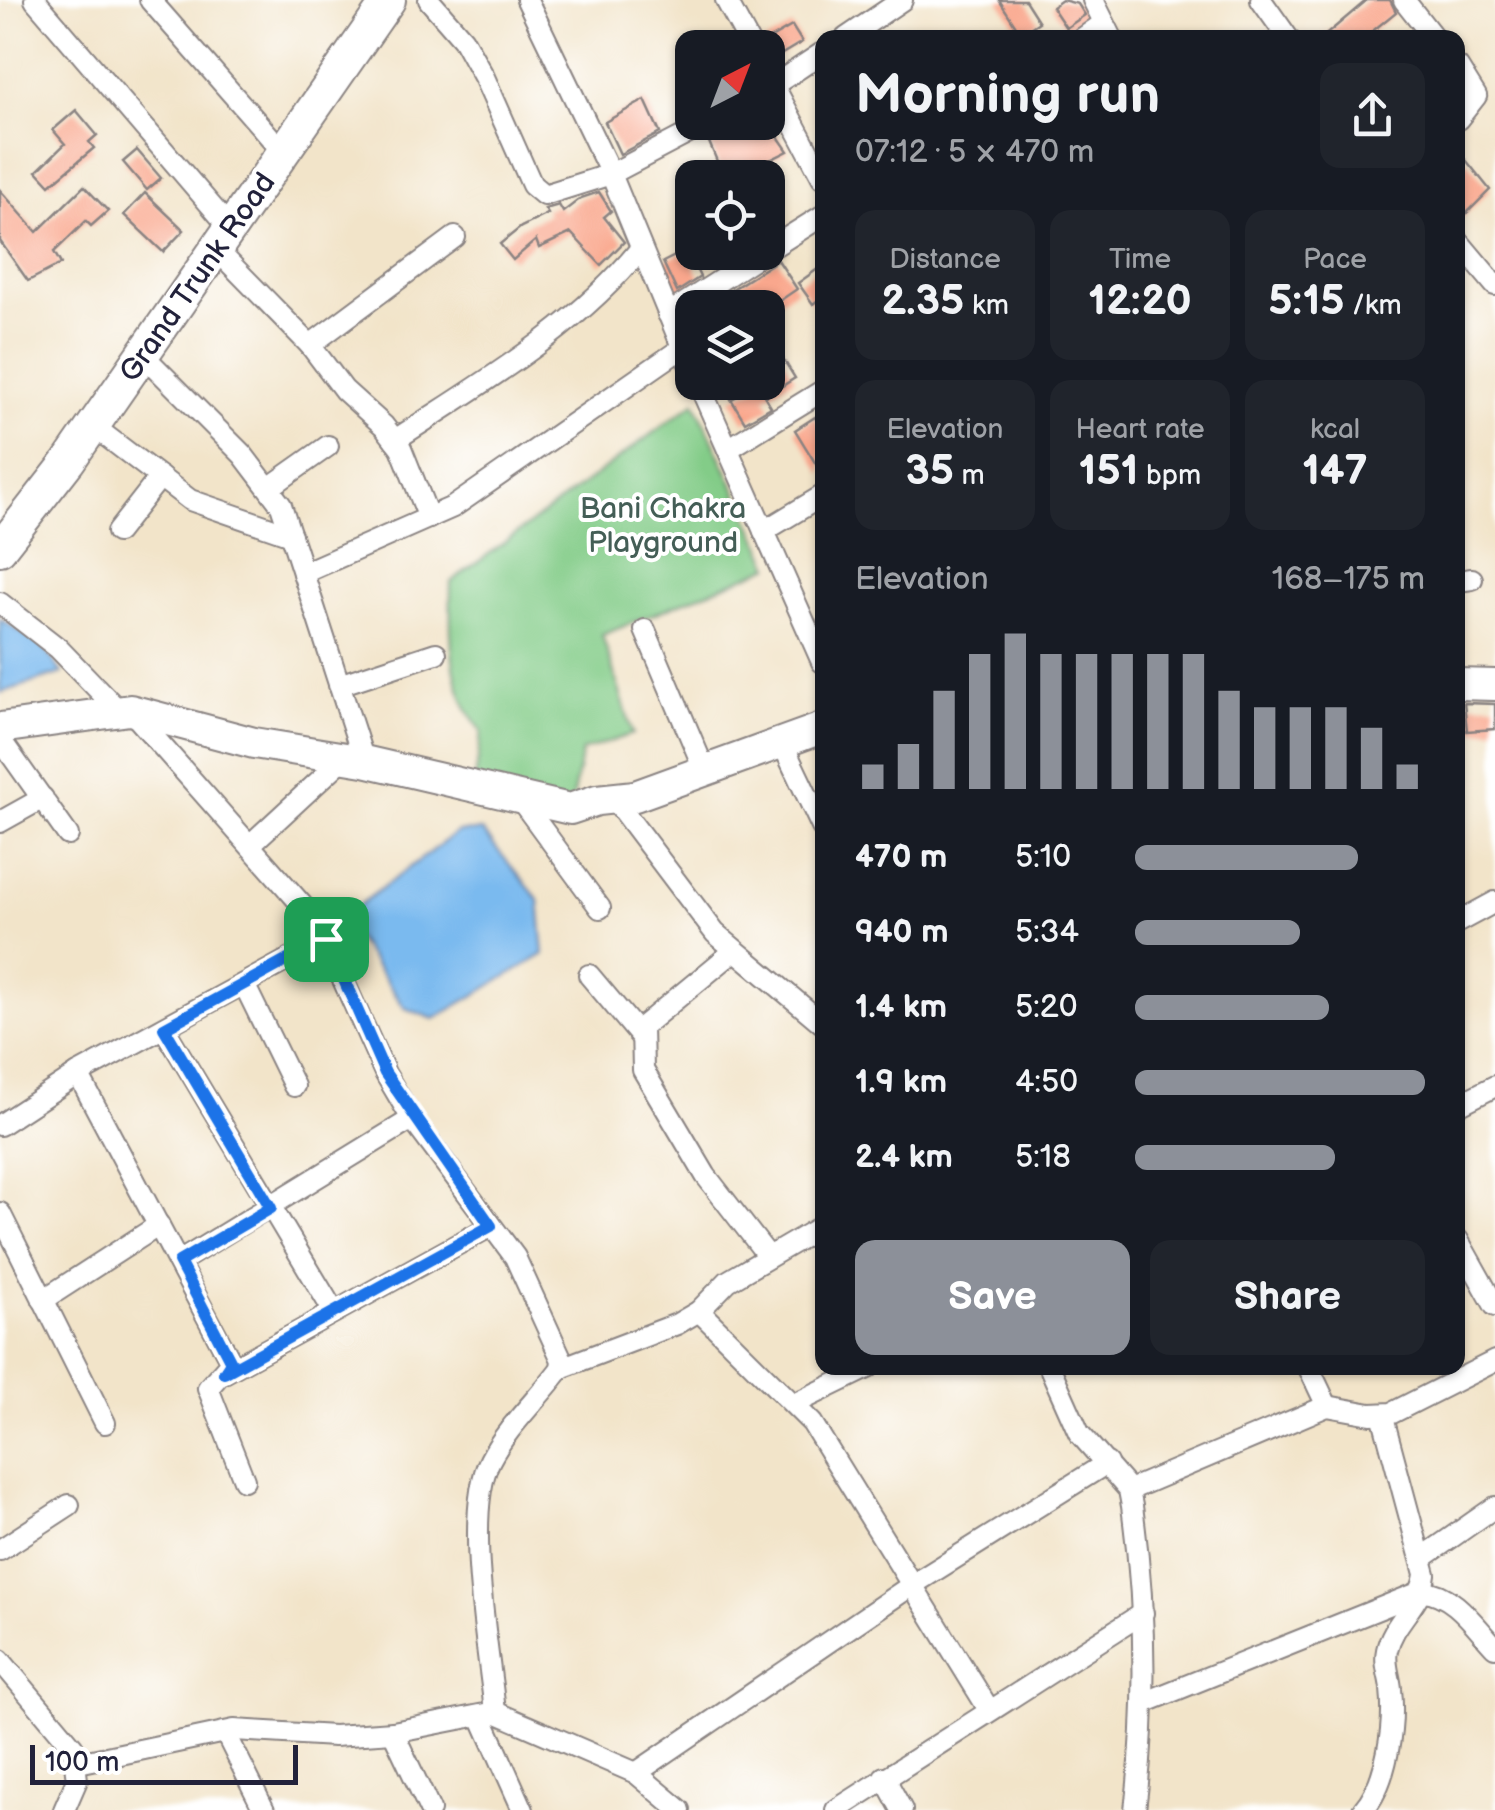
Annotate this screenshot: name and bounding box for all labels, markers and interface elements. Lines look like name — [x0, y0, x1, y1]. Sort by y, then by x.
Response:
north arrow — [675, 30, 785, 140]
map controls — [675, 30, 785, 400]
text: Morning run — [855, 62, 1160, 129]
button: share — [1320, 63, 1425, 168]
text: 07:12 · 5 × 470 m — [855, 133, 1094, 172]
button: locate — [675, 160, 785, 270]
street label: Grand Trunk Road — [112, 166, 284, 389]
text: Distance — [889, 243, 1001, 276]
text: Time — [1109, 243, 1171, 276]
text: Pace — [1303, 243, 1367, 276]
text: 2.35 — [881, 276, 964, 327]
text: 12:20 — [1088, 276, 1192, 327]
text: 5:15 — [1268, 276, 1345, 327]
text: km — [964, 289, 1009, 322]
text: /km — [1345, 289, 1402, 322]
button: layers — [675, 290, 785, 400]
text: Elevation — [887, 413, 1003, 446]
text: Heart rate — [1075, 413, 1205, 446]
text: kcal — [1310, 413, 1360, 446]
text: 35 — [905, 446, 954, 497]
text: 151 — [1079, 446, 1138, 497]
text: 147 — [1302, 446, 1368, 497]
text: m — [954, 459, 985, 492]
text: bpm — [1138, 459, 1201, 492]
park label: Bani Chakra Playground — [580, 491, 746, 561]
text: Elevation — [855, 560, 988, 599]
text: 168–175 m — [1272, 560, 1425, 599]
text: 470 m — [855, 838, 947, 877]
text: 5:10 — [1015, 838, 1071, 877]
pin — [284, 897, 369, 982]
icon: arrive — [299, 912, 354, 967]
text: 940 m — [855, 913, 948, 952]
text: 5:34 — [1015, 913, 1079, 952]
text: 1.4 km — [855, 988, 947, 1027]
text: 5:20 — [1015, 988, 1078, 1027]
text: 1.9 km — [855, 1063, 947, 1102]
text: 4:50 — [1015, 1063, 1078, 1102]
text: 2.4 km — [855, 1138, 953, 1177]
text: 5:18 — [1015, 1138, 1071, 1177]
button: Save — [855, 1240, 1130, 1355]
button: Share — [1150, 1240, 1425, 1355]
scale bar — [30, 1740, 298, 1784]
text: 100 m — [45, 1746, 119, 1779]

